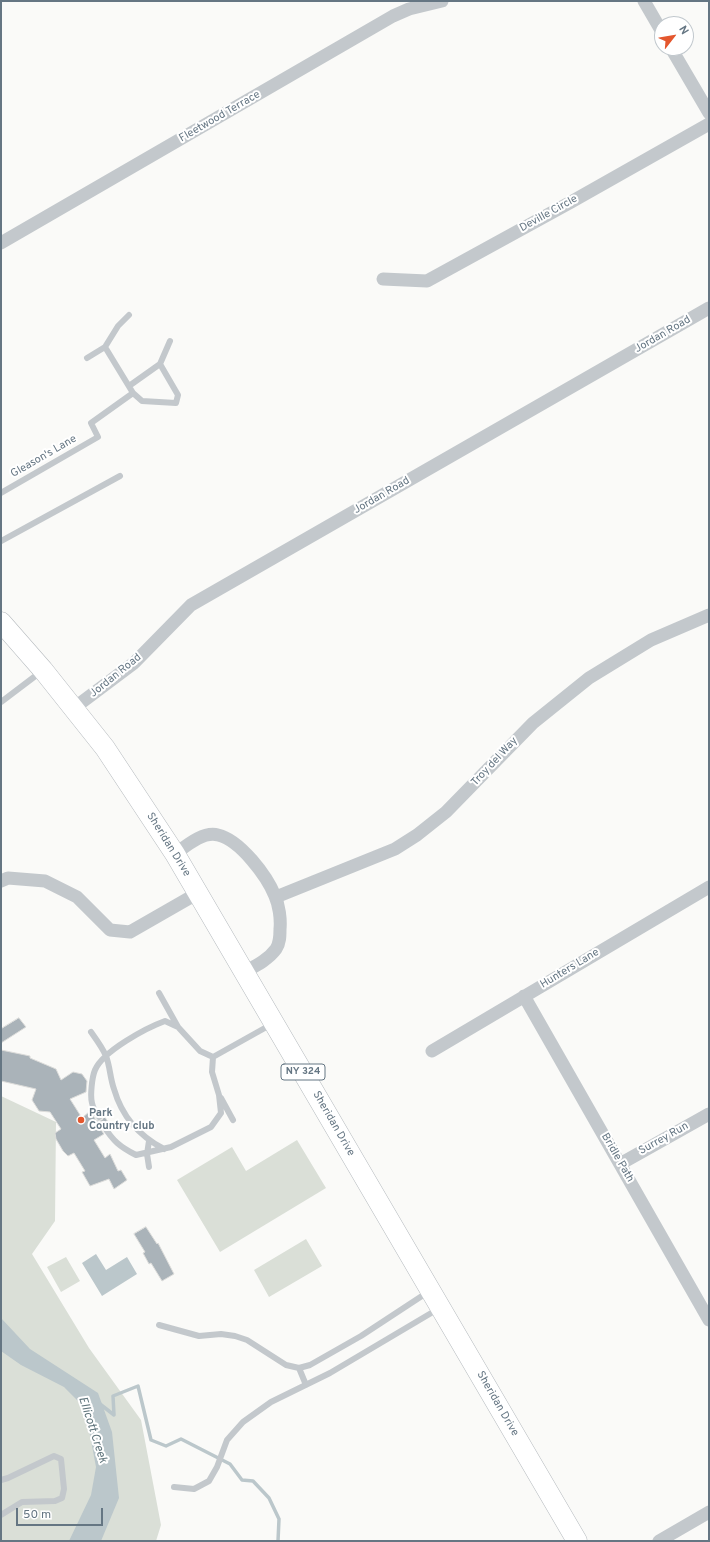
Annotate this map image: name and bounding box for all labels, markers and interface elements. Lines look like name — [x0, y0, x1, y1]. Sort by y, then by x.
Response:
north arrow — [654, 16, 694, 56]
text: N — [675, 23, 691, 37]
street label: Fleetwood Terrace — [177, 88, 263, 146]
street label: Deville Circle — [518, 193, 580, 235]
street label: Jordan Road — [633, 314, 693, 356]
street label: Gleason's Lane — [9, 433, 79, 481]
street label: Jordan Road — [352, 475, 412, 517]
street label: Jordan Road — [88, 651, 144, 701]
street label: Troy del Way — [469, 735, 521, 789]
street label: Sheridan Drive — [143, 811, 193, 879]
street label: Hunters Lane — [538, 946, 602, 992]
road number: NY 324 — [281, 1064, 325, 1080]
street label: Sheridan Drive — [309, 1089, 357, 1159]
place label: Park Country club — [89, 1107, 155, 1133]
marker: Park Country club — [76, 1115, 86, 1125]
street label: Surrey Run — [637, 1120, 691, 1158]
street label: Bridle Path — [598, 1131, 636, 1185]
street label: Sheridan Drive — [473, 1369, 521, 1439]
water label: Ellicott Creek — [74, 1395, 110, 1465]
scale bar — [18, 1500, 105, 1526]
text: 50 m — [23, 1507, 51, 1523]

